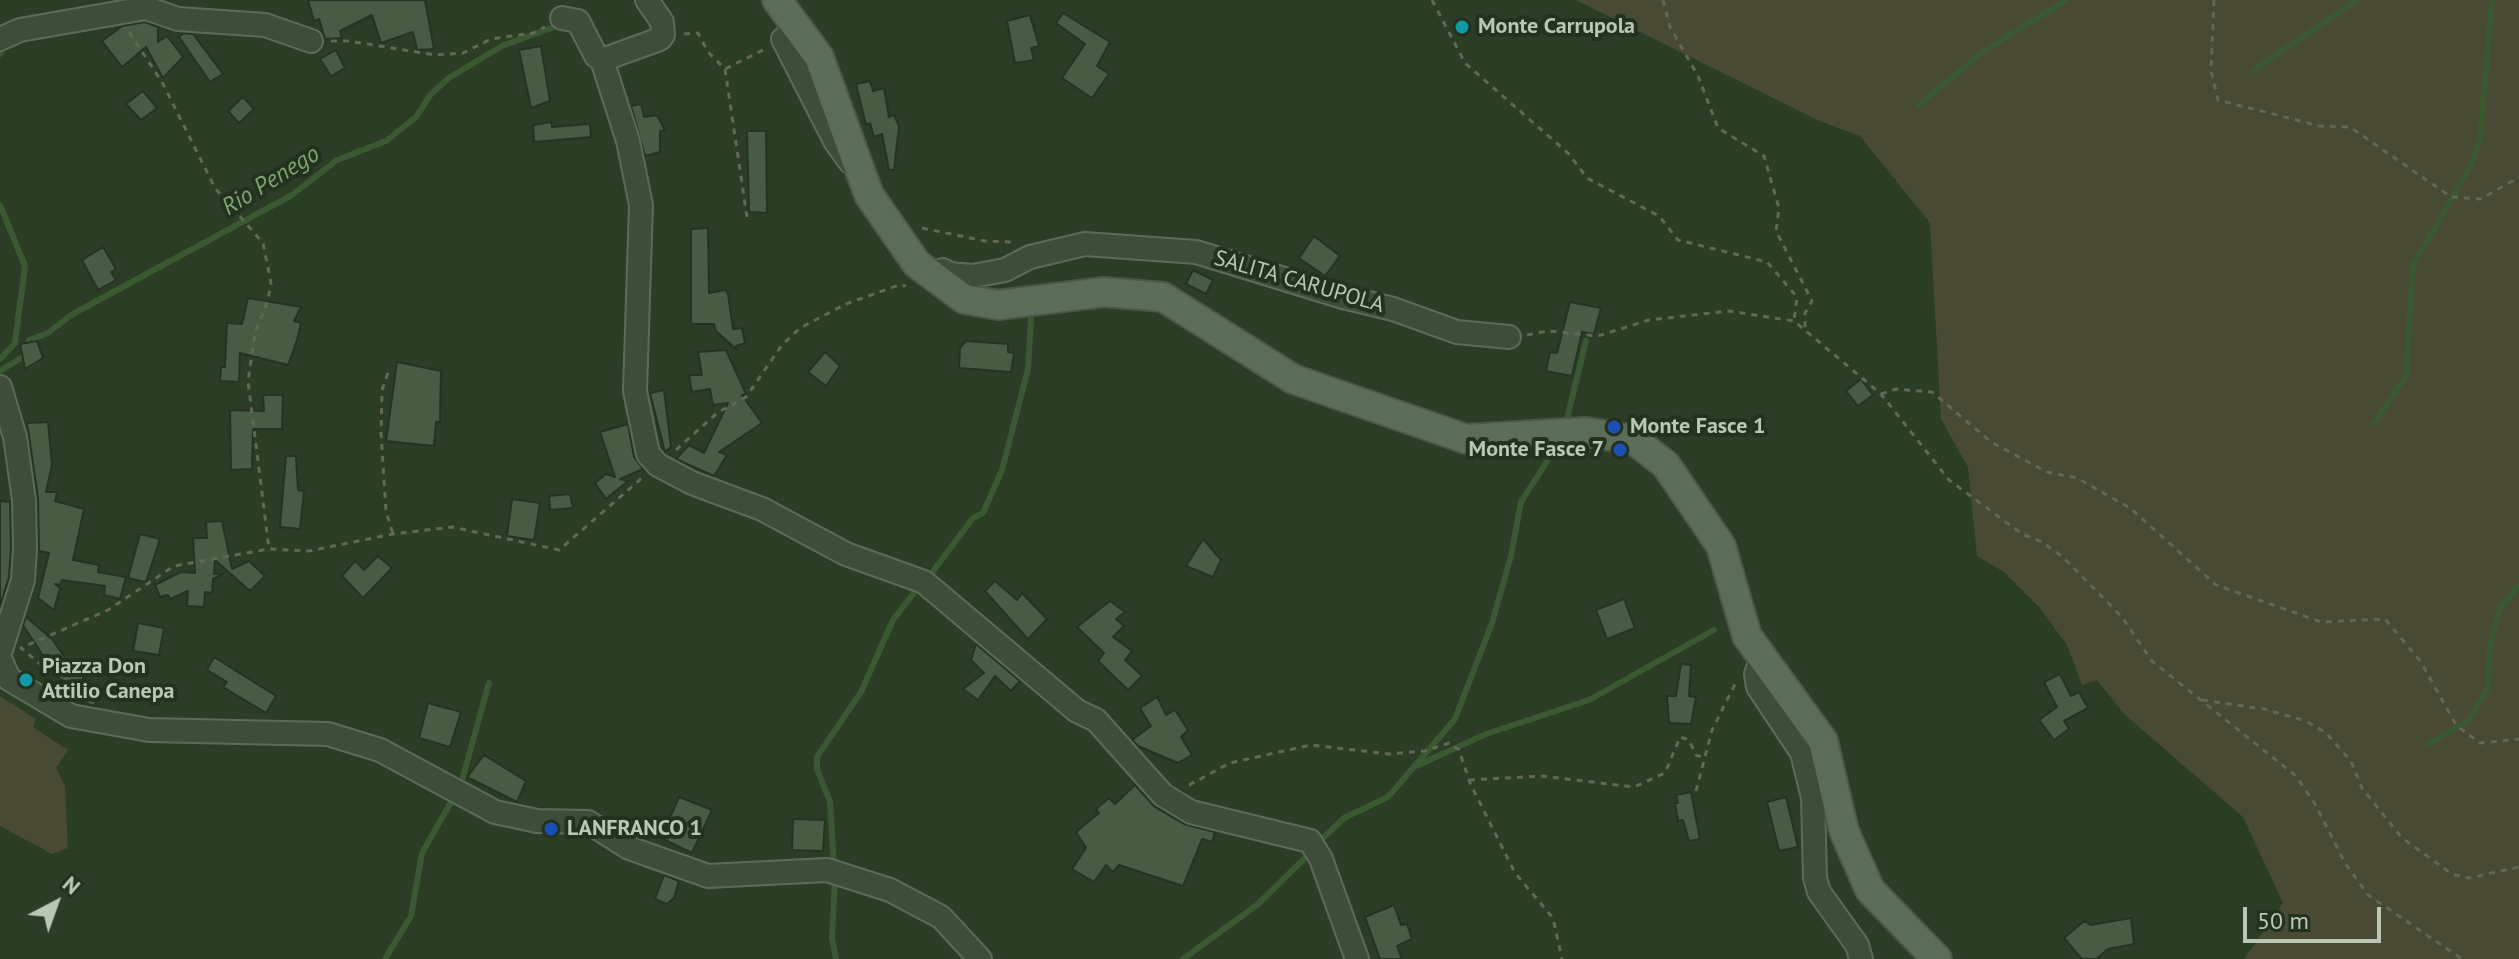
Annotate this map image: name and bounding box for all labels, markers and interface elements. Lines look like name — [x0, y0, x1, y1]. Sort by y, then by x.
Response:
place label: Monte Carrupola — [1478, 14, 1635, 40]
marker: Monte Carrupola — [1453, 18, 1471, 36]
water label: Rio Penego — [217, 140, 325, 222]
street label: SALITA CARUPOLA — [1211, 245, 1387, 319]
place label: Monte Fasce 1 — [1630, 414, 1765, 440]
marker: Monte Fasce 1 — [1605, 418, 1623, 436]
place label: Monte Fasce 7 — [1469, 437, 1604, 463]
marker: Monte Fasce 7 — [1611, 441, 1629, 459]
place label: Piazza Don Attilio Canepa — [42, 654, 175, 706]
marker: Piazza Don Attilio Canepa — [17, 671, 35, 689]
place label: LANFRANCO 1 — [567, 816, 702, 842]
marker: LANFRANCO 1 — [542, 820, 560, 838]
north arrow — [16, 863, 96, 943]
text: N — [57, 870, 86, 900]
scale bar — [2247, 891, 2385, 941]
text: 50 m — [2257, 905, 2309, 936]

